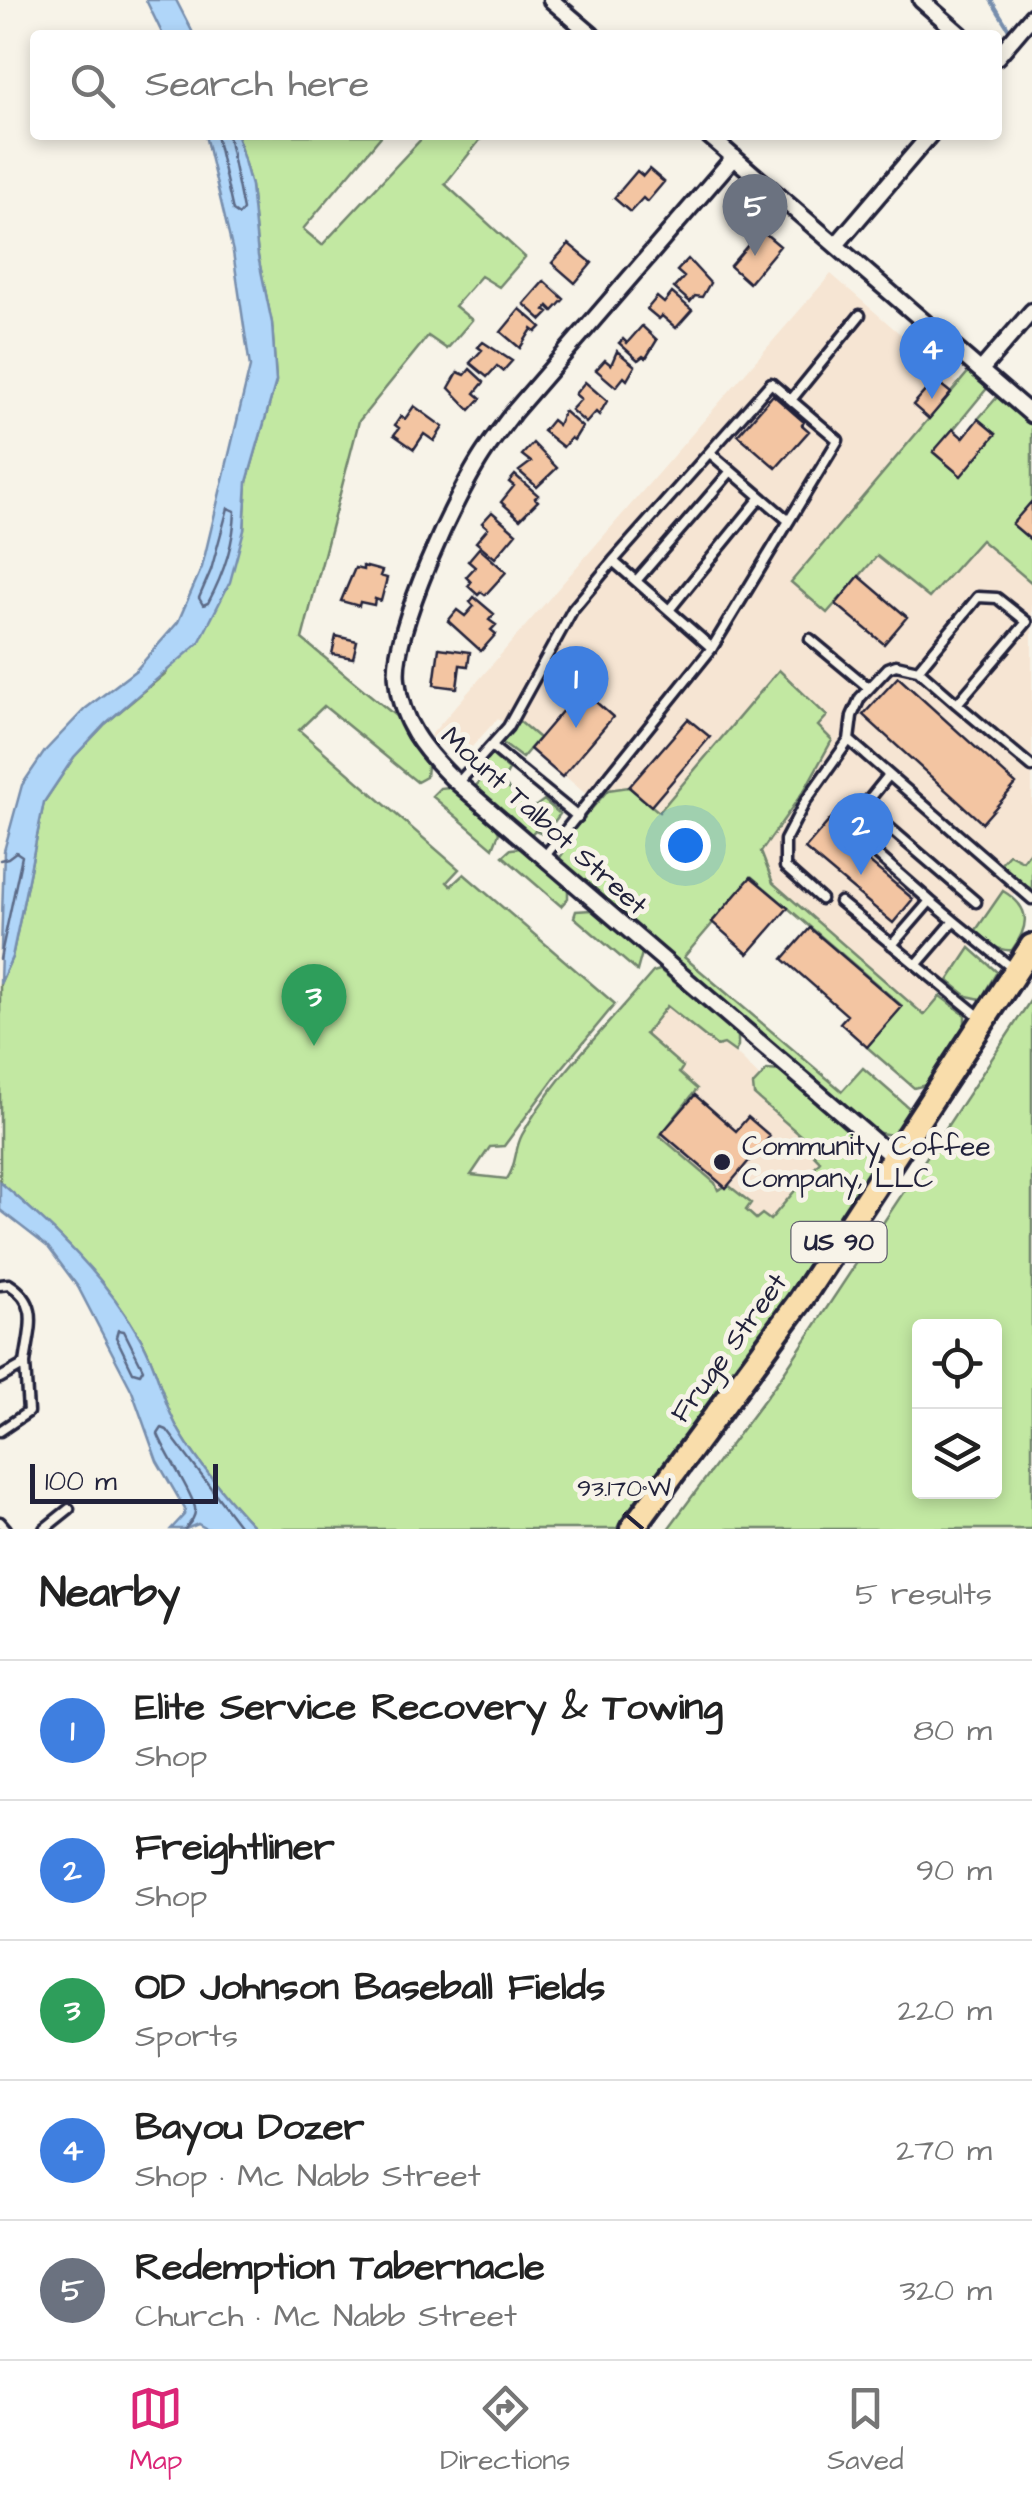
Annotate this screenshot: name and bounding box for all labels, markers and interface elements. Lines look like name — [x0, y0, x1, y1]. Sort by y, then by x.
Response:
search box — [30, 30, 1002, 140]
icon: search — [65, 58, 120, 113]
text: Search here — [145, 59, 369, 111]
pin: 5 — [722, 174, 788, 256]
pin: 4 — [900, 316, 964, 399]
pin: 1 — [544, 646, 608, 728]
street label: Mount Talbot Street — [432, 717, 656, 925]
pin: 2 — [828, 792, 894, 875]
your location — [660, 820, 711, 871]
pin: 3 — [282, 964, 346, 1046]
place label: Community Coffee Company, LLC — [742, 1127, 991, 1200]
marker: Community Coffee Company, LLC — [711, 1151, 733, 1173]
road number: US 90 — [792, 1222, 886, 1262]
street label: Fruge Street — [661, 1265, 798, 1431]
map controls — [912, 1319, 1002, 1499]
button: locate — [912, 1319, 1002, 1409]
button: layers — [912, 1409, 1002, 1499]
scale bar — [30, 1459, 218, 1504]
text: 100 m — [45, 1462, 117, 1501]
text: 93.170°W — [577, 1471, 671, 1506]
text: Nearby — [40, 1565, 180, 1623]
text: 5 results — [855, 1572, 992, 1617]
text: Elite Service Recovery & Towing — [135, 1682, 723, 1734]
text: 1 — [70, 1708, 75, 1753]
text: 80 m — [913, 1708, 992, 1753]
text: Shop — [135, 1734, 207, 1779]
text: Freightliner — [135, 1822, 335, 1874]
text: 2 — [63, 1848, 82, 1893]
text: 90 m — [916, 1848, 992, 1893]
text: Shop — [135, 1874, 207, 1919]
text: OD Johnson Baseball Fields — [135, 1962, 605, 2014]
text: 3 — [64, 1988, 81, 2033]
text: 220 m — [897, 1988, 992, 2033]
text: Sports — [135, 2014, 238, 2059]
text: Bayou Dozer — [135, 2102, 364, 2154]
text: 4 — [62, 2128, 83, 2173]
text: 270 m — [896, 2128, 992, 2173]
text: Shop · Mc Nabb Street — [135, 2154, 481, 2199]
text: Redemption Tabernacle — [135, 2242, 545, 2294]
text: 5 — [61, 2268, 84, 2313]
text: 320 m — [900, 2268, 992, 2313]
text: Church · Mc Nabb Street — [135, 2294, 517, 2339]
tab: Map — [128, 2381, 183, 2480]
tab: Directions — [440, 2381, 570, 2480]
tab: Saved — [827, 2381, 904, 2480]

